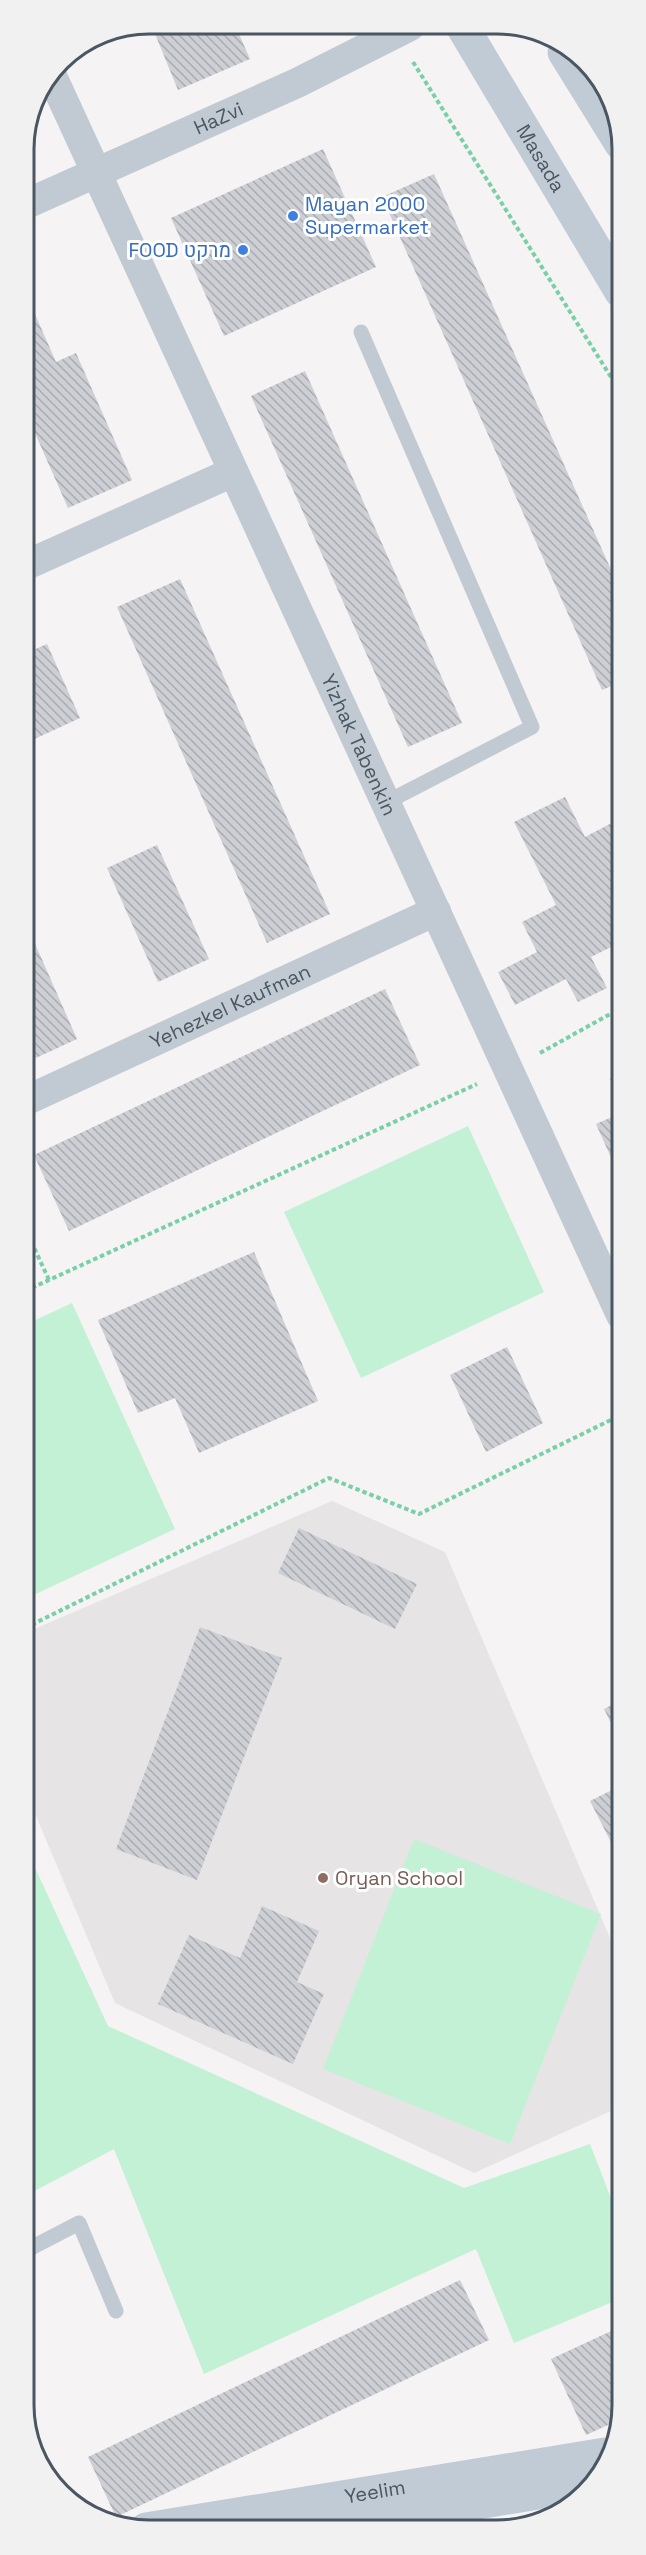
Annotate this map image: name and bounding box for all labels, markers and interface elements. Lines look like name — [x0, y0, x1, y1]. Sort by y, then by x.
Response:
street label: HaZvi — [190, 96, 247, 140]
street label: Masada — [511, 119, 571, 197]
place label: Mayan 2000 Supermarket — [305, 191, 429, 240]
marker: Mayan 2000 Supermarket — [286, 209, 300, 223]
place label: FOOD מרקט — [128, 237, 231, 263]
marker: FOOD מרקט — [236, 243, 250, 257]
street label: Yizhak Tabenkin — [315, 670, 403, 820]
street label: Yehezkel Kaufman — [146, 958, 315, 1054]
place label: Oryan School — [335, 1865, 463, 1891]
marker: Oryan School — [316, 1871, 330, 1885]
street label: Yeelim — [343, 2474, 407, 2509]

